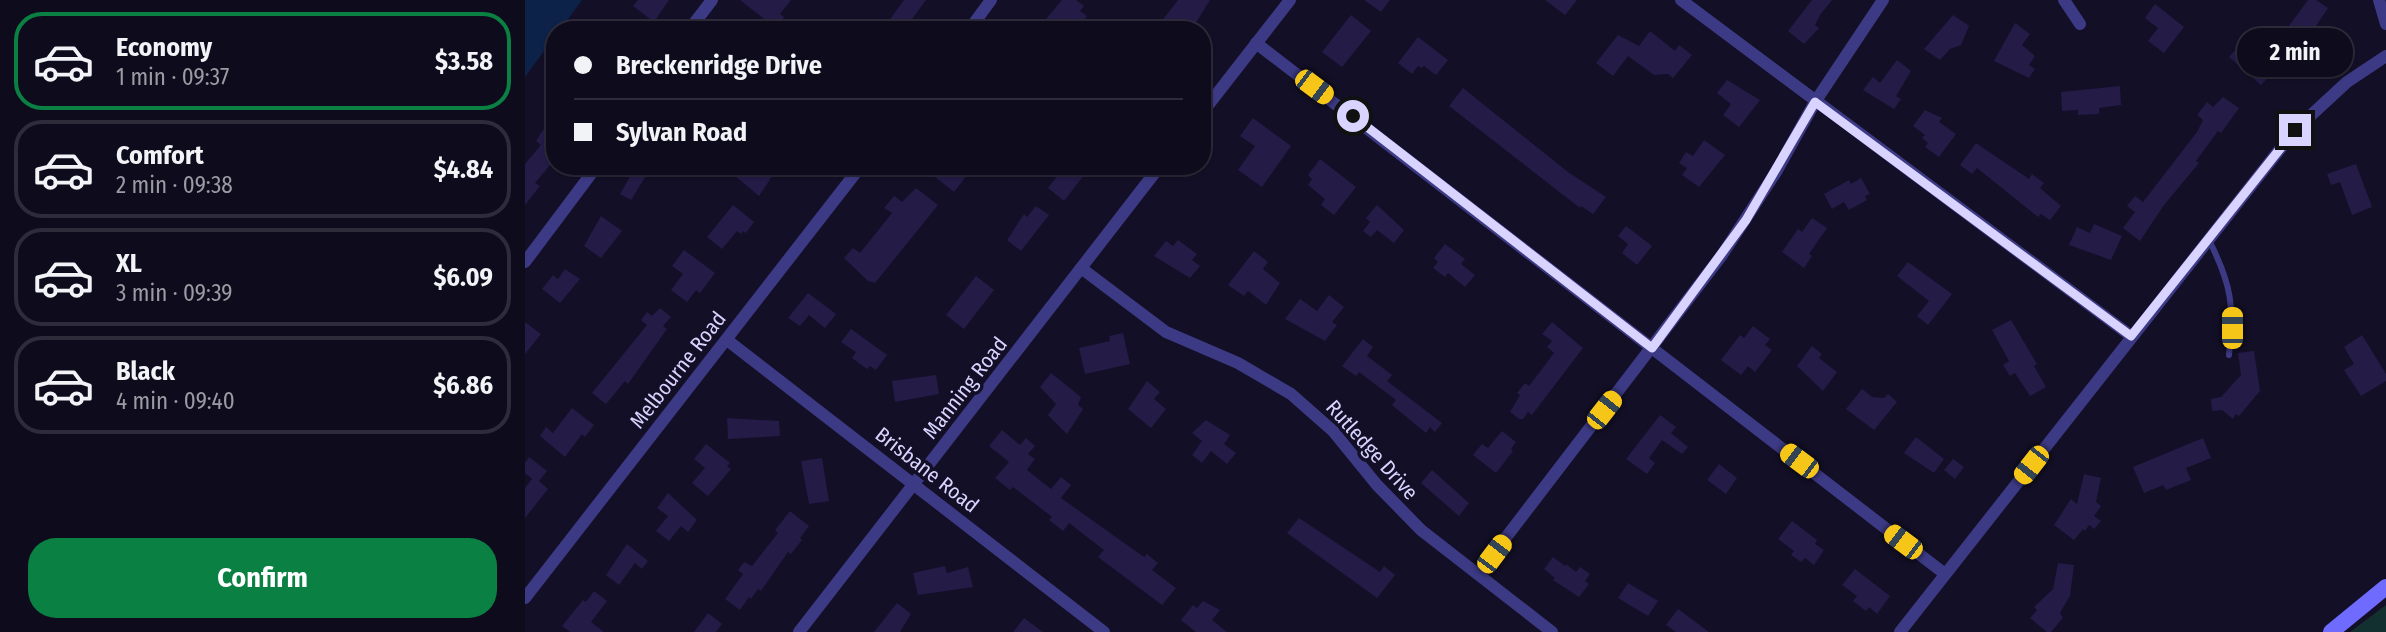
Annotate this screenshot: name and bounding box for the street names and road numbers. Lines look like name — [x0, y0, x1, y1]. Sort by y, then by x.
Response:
street label: Melbourne Road — [624, 306, 732, 434]
street label: Manning Road — [917, 332, 1013, 444]
street label: Rutledge Drive — [1320, 395, 1424, 505]
street label: Brisbane Road — [870, 422, 984, 518]

